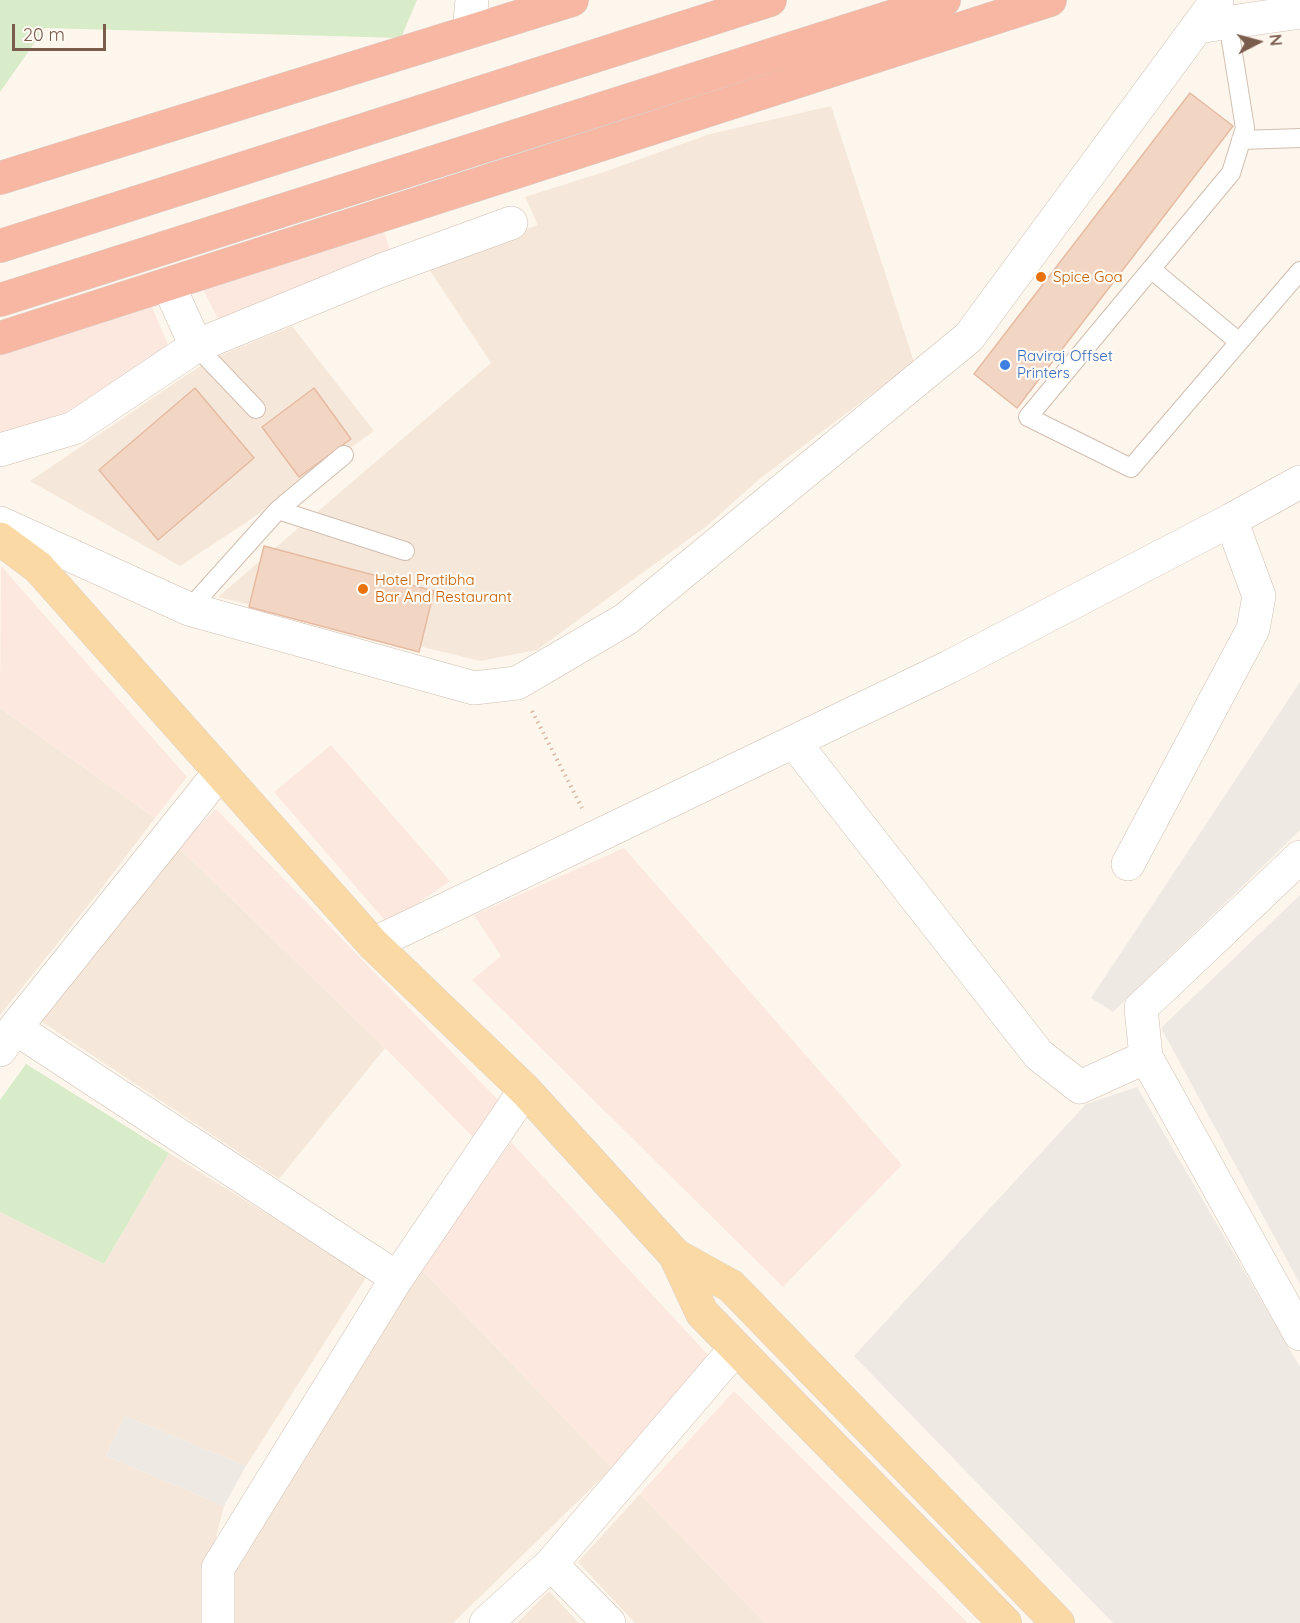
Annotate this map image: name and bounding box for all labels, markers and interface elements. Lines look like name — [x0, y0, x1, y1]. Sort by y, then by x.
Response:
scale bar — [15, 12, 110, 50]
north arrow — [1228, 12, 1288, 72]
text: 20 m — [23, 23, 65, 46]
text: N — [1265, 33, 1286, 47]
place label: Spice Goa — [1053, 268, 1123, 286]
marker: Spice Goa — [1034, 270, 1048, 284]
place label: Raviraj Offset Printers — [1017, 347, 1113, 382]
marker: Raviraj Offset Printers — [998, 358, 1012, 372]
place label: Hotel Pratibha Bar And Restaurant — [375, 571, 512, 606]
marker: Hotel Pratibha Bar And Restaurant — [356, 582, 370, 596]

